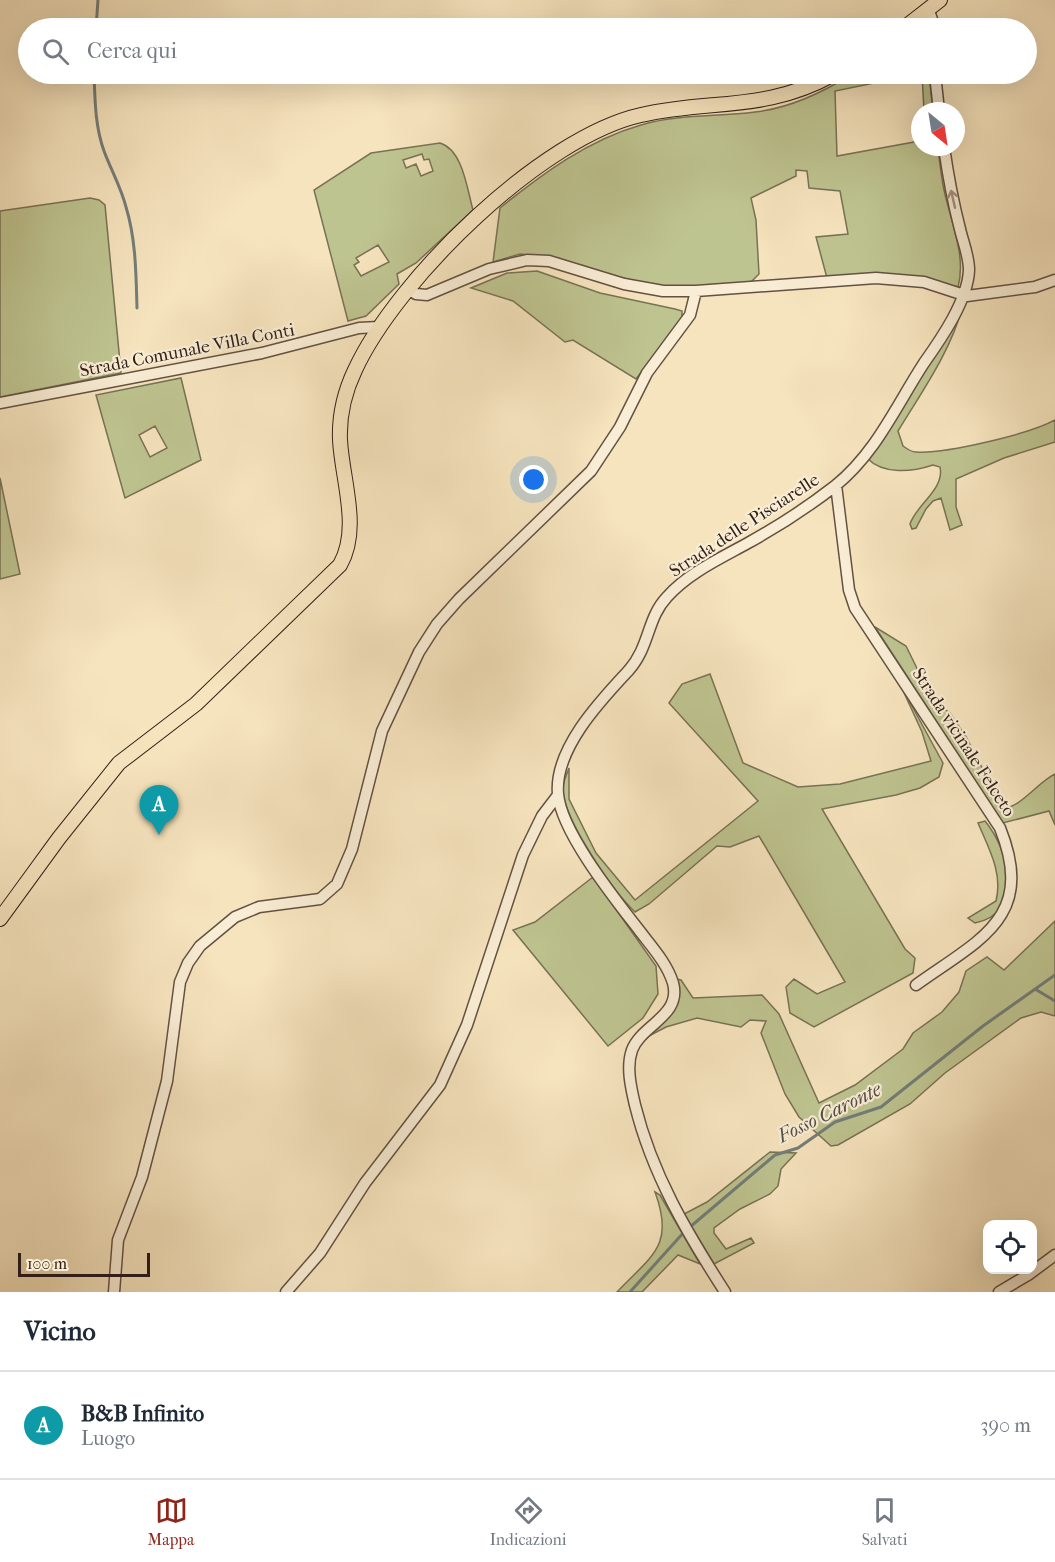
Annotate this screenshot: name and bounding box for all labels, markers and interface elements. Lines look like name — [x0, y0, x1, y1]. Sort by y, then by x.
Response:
search box — [18, 18, 1037, 84]
icon: search — [39, 35, 72, 68]
text: Cerca qui — [87, 38, 177, 64]
north arrow — [911, 102, 965, 156]
one-way arrow — [946, 190, 958, 209]
street label: Strada Comunale Villa Conti — [78, 319, 297, 382]
your location — [519, 465, 548, 494]
street label: Strada delle Pisciarelle — [665, 469, 823, 582]
street label: Strada vicinale Felceto — [908, 664, 1020, 821]
pin: A — [140, 786, 178, 835]
water label: Fosso Caronte — [773, 1077, 886, 1148]
map controls — [983, 1220, 1037, 1274]
button: locate — [983, 1220, 1037, 1274]
scale bar — [18, 1250, 150, 1278]
text: 100 m — [27, 1254, 67, 1273]
text: Vicino — [24, 1316, 96, 1347]
text: B&B Infinito — [81, 1401, 204, 1427]
text: A — [37, 1414, 50, 1437]
text: 390 m — [980, 1414, 1031, 1437]
text: Luogo — [81, 1427, 135, 1450]
tab: Mappa — [148, 1494, 194, 1549]
tab: Indicazioni — [490, 1494, 567, 1549]
tab: Salvati — [862, 1494, 907, 1549]

